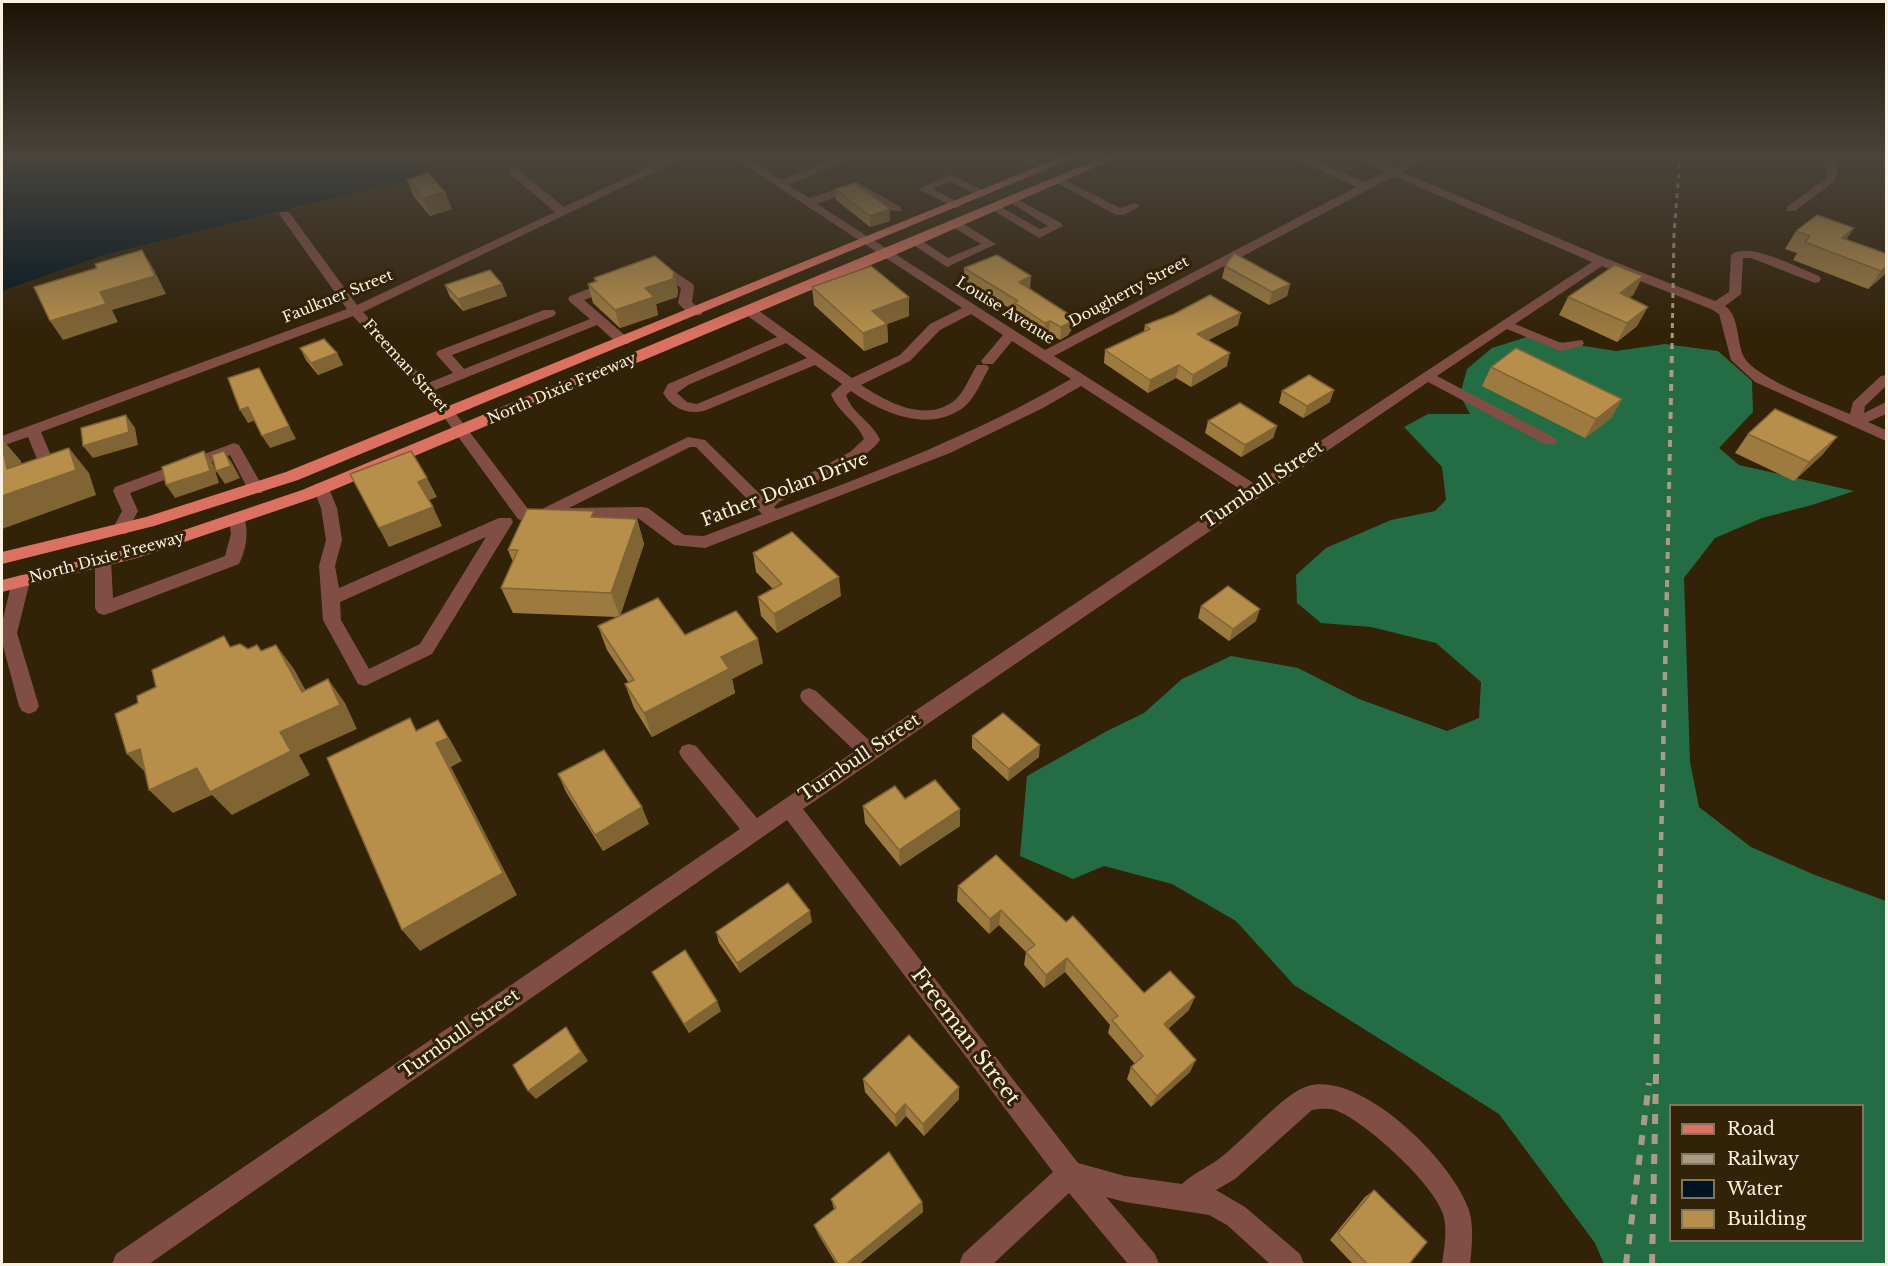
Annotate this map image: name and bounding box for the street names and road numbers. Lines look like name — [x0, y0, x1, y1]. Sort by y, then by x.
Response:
street label: Dougherty Street — [1066, 253, 1192, 331]
street label: Faulkner Street — [280, 267, 396, 327]
street label: Louise Avenue — [952, 274, 1058, 348]
street label: Freeman Street — [359, 316, 451, 416]
street label: North Dixie Freeway — [485, 349, 639, 429]
street label: Turnbull Street — [1198, 437, 1328, 533]
street label: Father Dolan Drive — [698, 448, 872, 532]
street label: North Dixie Freeway — [27, 529, 187, 587]
street label: Turnbull Street — [795, 710, 925, 806]
street label: Freeman Street — [905, 963, 1025, 1111]
street label: Turnbull Street — [396, 985, 524, 1083]

